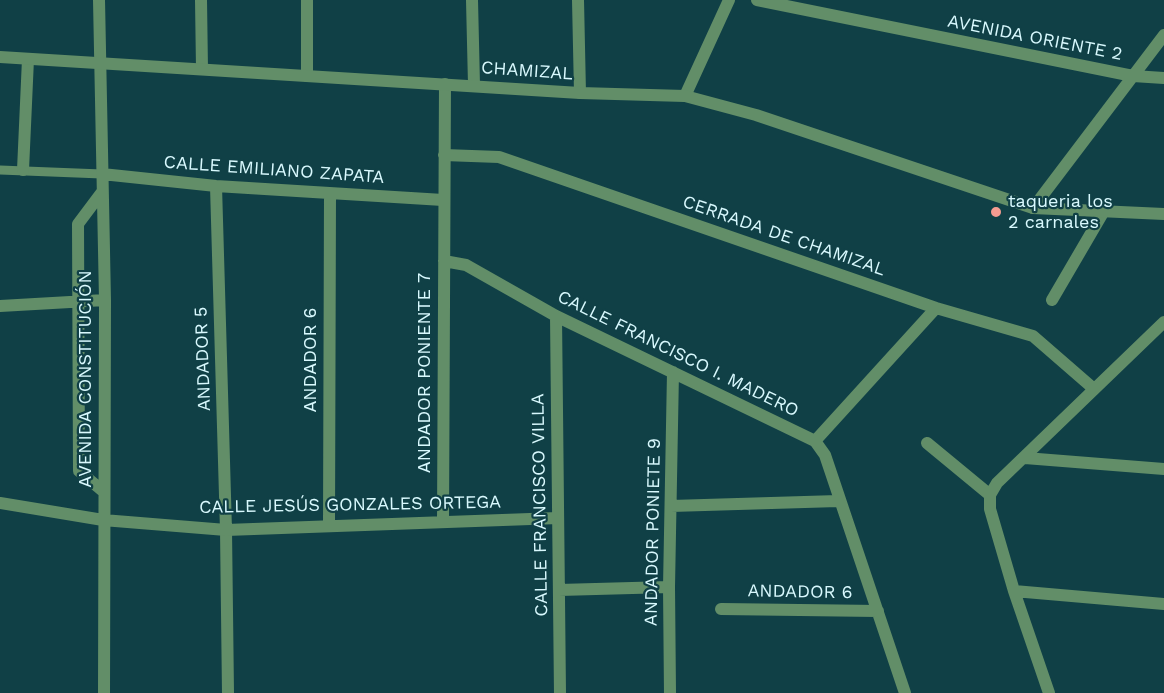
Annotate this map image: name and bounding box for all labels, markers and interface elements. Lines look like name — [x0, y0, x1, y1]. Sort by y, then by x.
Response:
street label: AVENIDA ORIENTE 2 — [946, 10, 1124, 66]
street label: CHAMIZAL — [480, 57, 574, 85]
street label: CALLE EMILIANO ZAPATA — [163, 152, 385, 188]
street label: CERRADA DE CHAMIZAL — [680, 191, 888, 281]
place label: taqueria los 2 carnales — [1008, 191, 1113, 234]
marker: taqueria los 2 carnales — [989, 205, 1003, 219]
street label: AVENIDA CONSTITUCIÓN — [75, 270, 97, 488]
street label: ANDADOR PONIENTE 7 — [414, 273, 436, 473]
street label: CALLE FRANCISCO I. MADERO — [554, 286, 802, 422]
street label: ANDADOR 5 — [190, 306, 216, 412]
street label: ANDADOR 6 — [300, 307, 322, 413]
street label: CALLE FRANCISCO VILLA — [527, 393, 553, 617]
street label: ANDADOR PONIETE 9 — [641, 438, 665, 626]
street label: CALLE JESÚS GONZALES ORTEGA — [199, 492, 501, 518]
street label: ANDADOR 6 — [747, 580, 853, 604]

